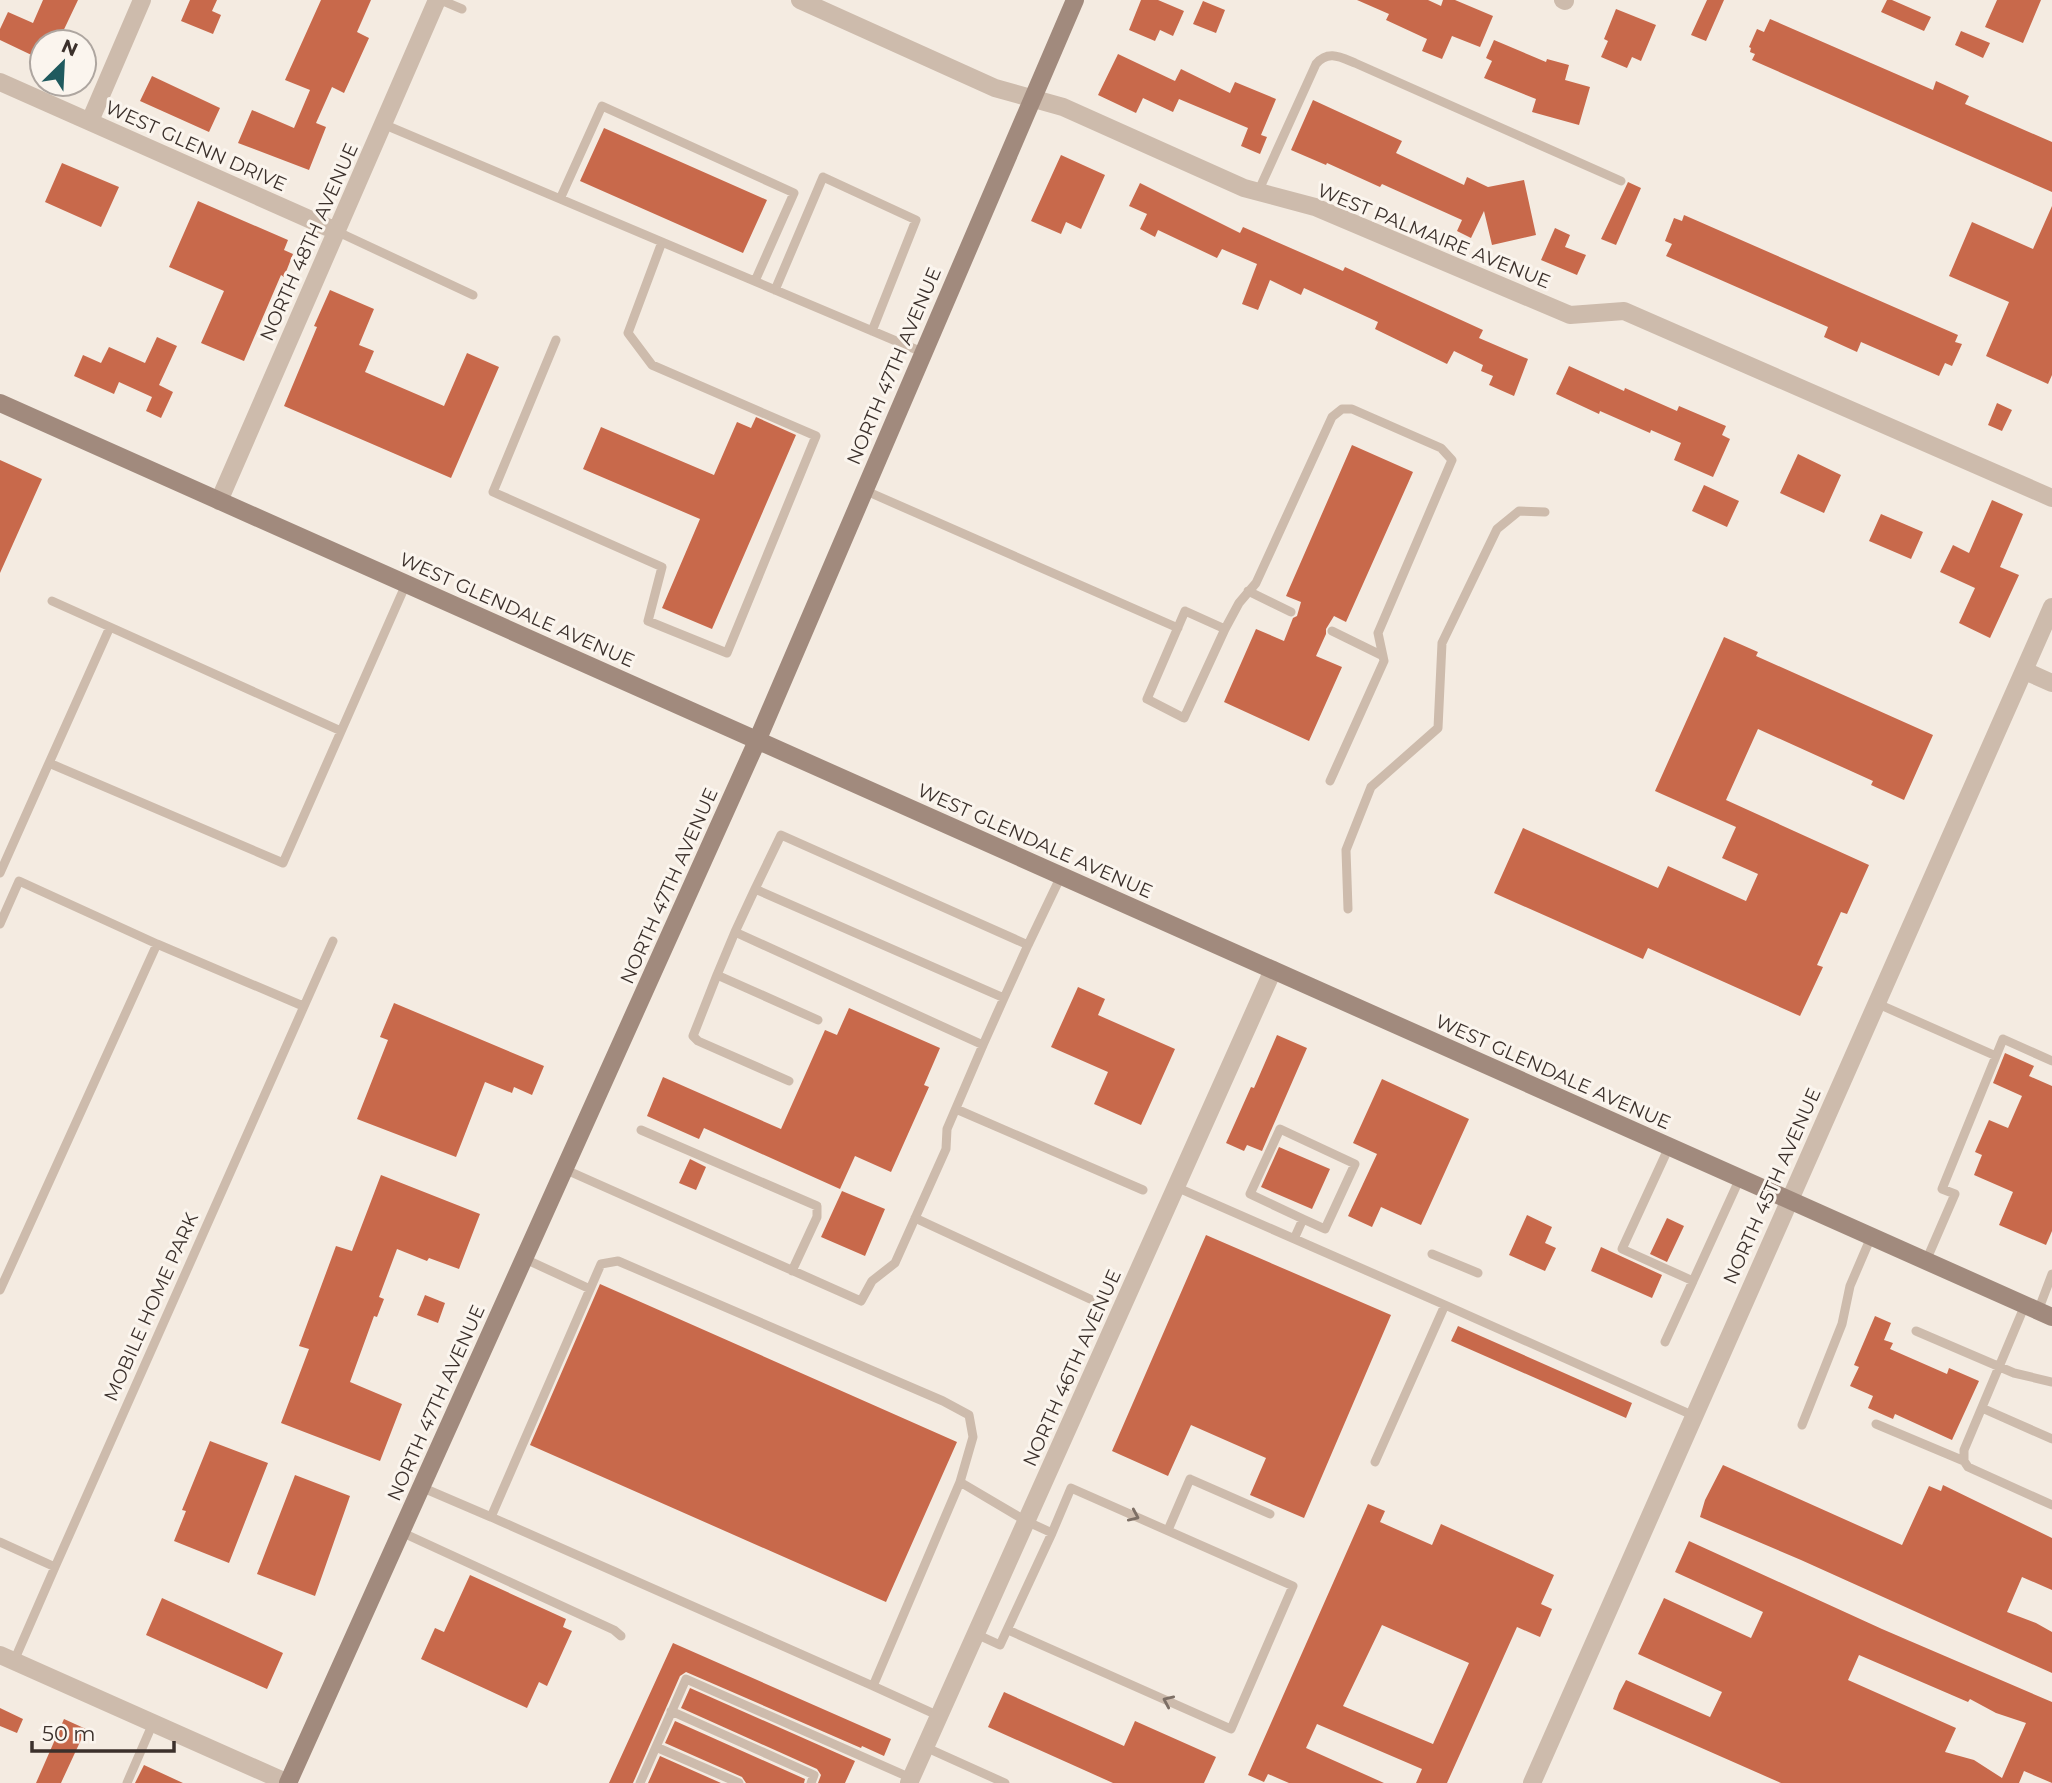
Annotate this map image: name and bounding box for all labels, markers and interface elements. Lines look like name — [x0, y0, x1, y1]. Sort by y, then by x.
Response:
north arrow — [28, 28, 98, 98]
text: N — [58, 34, 81, 62]
street label: WEST GLENN DRIVE — [102, 96, 290, 196]
street label: NORTH 48TH AVENUE — [255, 140, 363, 344]
street label: WEST PALMAIRE AVENUE — [1314, 179, 1554, 293]
street label: NORTH 47TH AVENUE — [842, 264, 946, 468]
street label: WEST GLENDALE AVENUE — [396, 548, 638, 672]
street label: WEST GLENDALE AVENUE — [914, 779, 1156, 903]
street label: NORTH 47TH AVENUE — [615, 784, 723, 988]
street label: WEST GLENDALE AVENUE — [1432, 1010, 1674, 1134]
street label: NORTH 45TH AVENUE — [1718, 1084, 1826, 1288]
street label: MOBILE HOME PARK — [99, 1209, 203, 1405]
street label: NORTH 46TH AVENUE — [1018, 1266, 1126, 1470]
street label: NORTH 47TH AVENUE — [382, 1301, 490, 1505]
one-way arrow — [1127, 1508, 1139, 1522]
one-way arrow — [1163, 1695, 1176, 1709]
scale bar — [32, 1710, 173, 1754]
text: 50 m — [42, 1721, 96, 1746]

